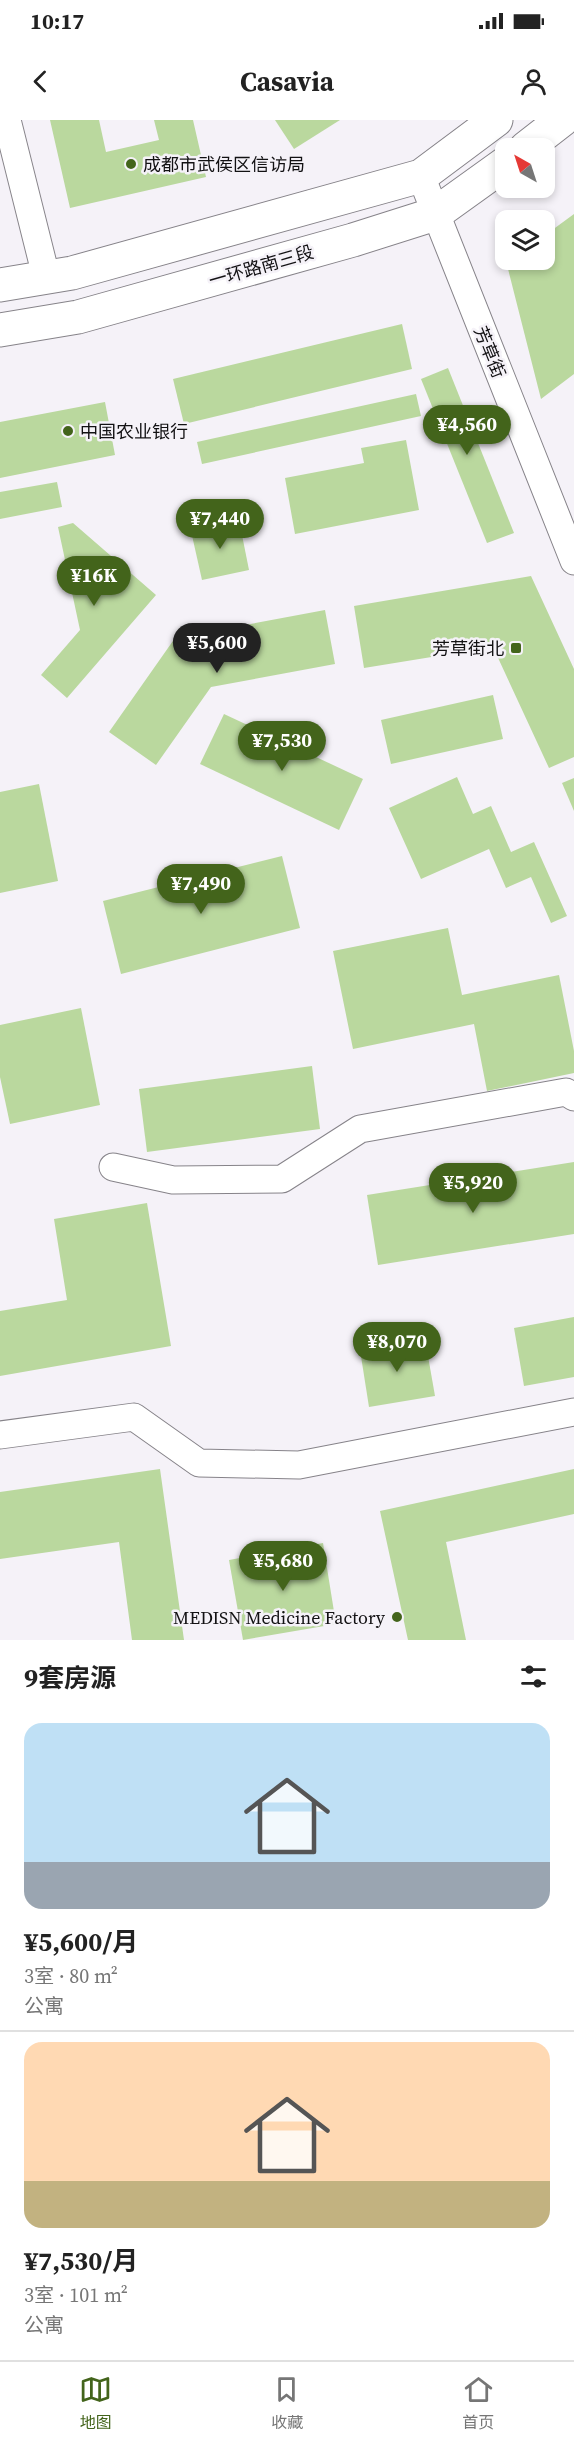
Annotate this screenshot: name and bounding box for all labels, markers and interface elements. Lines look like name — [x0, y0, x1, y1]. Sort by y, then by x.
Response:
text: 10:17 — [30, 6, 84, 36]
text: Casavia — [240, 63, 334, 100]
icon: back — [24, 65, 57, 98]
icon: person — [517, 65, 550, 98]
north arrow — [495, 138, 555, 198]
map controls — [495, 138, 555, 270]
place label: 成都市武侯区信访局 — [143, 152, 305, 177]
marker: 成都市武侯区信访局 — [124, 157, 138, 171]
button: layers — [495, 210, 555, 270]
street label: 一环路南三段 — [206, 239, 316, 293]
street label: 芳草街 — [468, 322, 512, 382]
pin: ¥4,560 — [418, 405, 516, 456]
text: ¥4,560 — [437, 410, 497, 438]
place label: 中国农业银行 — [80, 419, 188, 444]
marker: 中国农业银行 — [61, 424, 75, 438]
pin: ¥7,440 — [171, 499, 269, 550]
text: ¥7,440 — [190, 504, 250, 532]
pin: ¥16K — [58, 556, 130, 607]
text: ¥16K — [71, 561, 117, 589]
pin: ¥5,600 — [168, 623, 266, 674]
text: ¥5,600 — [187, 628, 247, 656]
place label: 芳草街北 — [432, 636, 504, 661]
marker: 芳草街北 — [509, 641, 523, 655]
pin: ¥7,530 — [233, 721, 331, 772]
text: ¥7,530 — [252, 726, 312, 754]
pin: ¥7,490 — [152, 864, 250, 915]
text: ¥7,490 — [171, 869, 231, 897]
pin: ¥5,920 — [424, 1163, 522, 1214]
text: ¥5,920 — [443, 1168, 503, 1196]
pin: ¥8,070 — [348, 1322, 446, 1373]
text: ¥8,070 — [367, 1327, 427, 1355]
pin: ¥5,680 — [234, 1541, 332, 1592]
text: ¥5,680 — [253, 1546, 313, 1574]
place label: MEDISN Medicine Factory — [173, 1605, 386, 1630]
marker: MEDISN Medicine Factory — [390, 1610, 404, 1624]
text: 9套房源 — [24, 1660, 116, 1696]
icon: filters — [517, 1660, 550, 1693]
icon: home — [233, 1762, 341, 1870]
text: ¥5,600/月 — [24, 1924, 138, 1960]
text: 3室 · 80 m² — [24, 1962, 118, 1990]
text: 公寓 — [24, 1992, 64, 2020]
icon: home — [233, 2081, 341, 2189]
text: ¥7,530/月 — [24, 2243, 138, 2279]
text: 3室 · 101 m² — [24, 2281, 128, 2309]
text: 公寓 — [24, 2311, 64, 2339]
tab: 地图 — [79, 2373, 112, 2433]
tab: 收藏 — [270, 2373, 303, 2433]
tab: 首页 — [462, 2373, 495, 2433]

